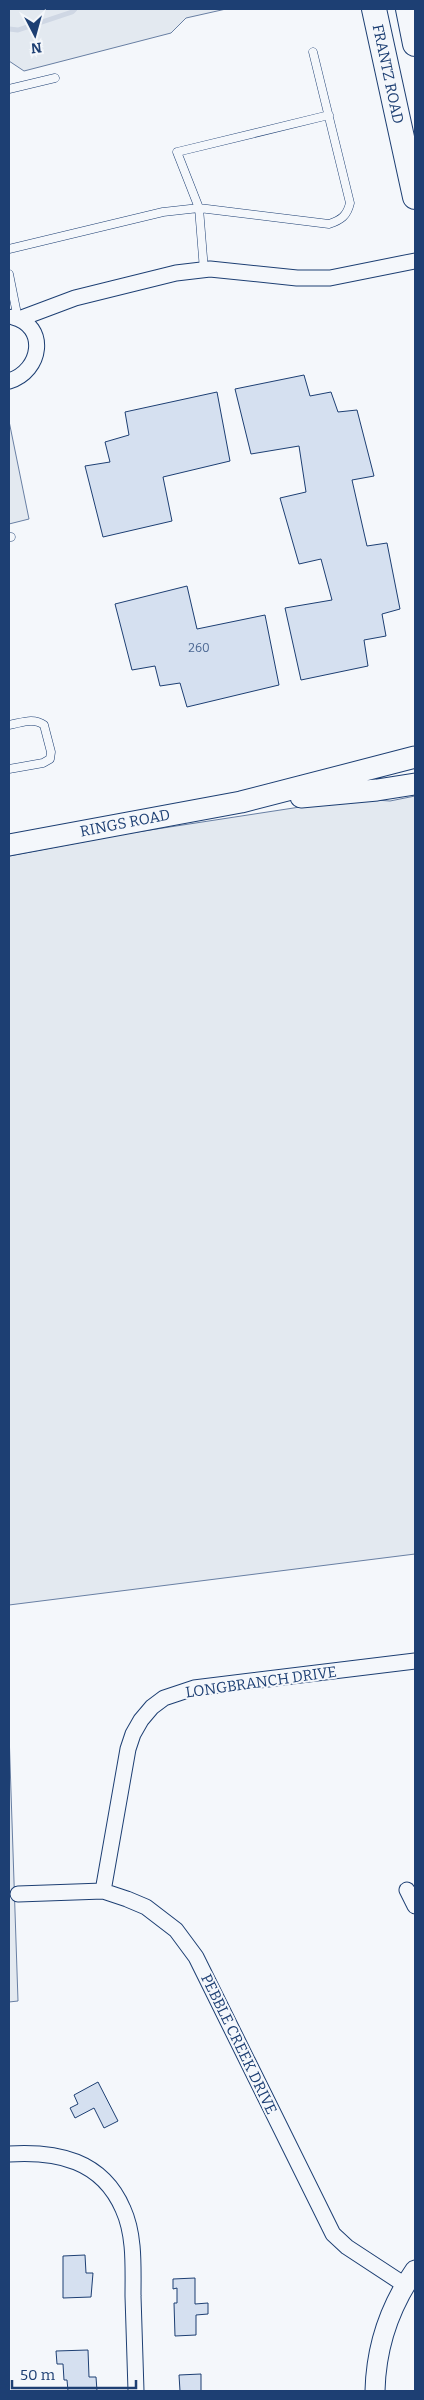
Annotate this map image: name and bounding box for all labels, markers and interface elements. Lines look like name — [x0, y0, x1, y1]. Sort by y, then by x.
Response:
north arrow — [10, 10, 60, 60]
street label: FRANTZ ROAD — [369, 23, 407, 125]
text: N — [30, 38, 43, 56]
house number: 260 — [188, 641, 210, 655]
street label: RINGS ROAD — [78, 805, 172, 841]
street label: LONGBRANCH DRIVE — [184, 1662, 338, 1702]
street label: PEBBLE CREEK DRIVE — [197, 1971, 281, 2117]
scale bar — [12, 2358, 136, 2390]
text: 50 m — [20, 2366, 56, 2384]

